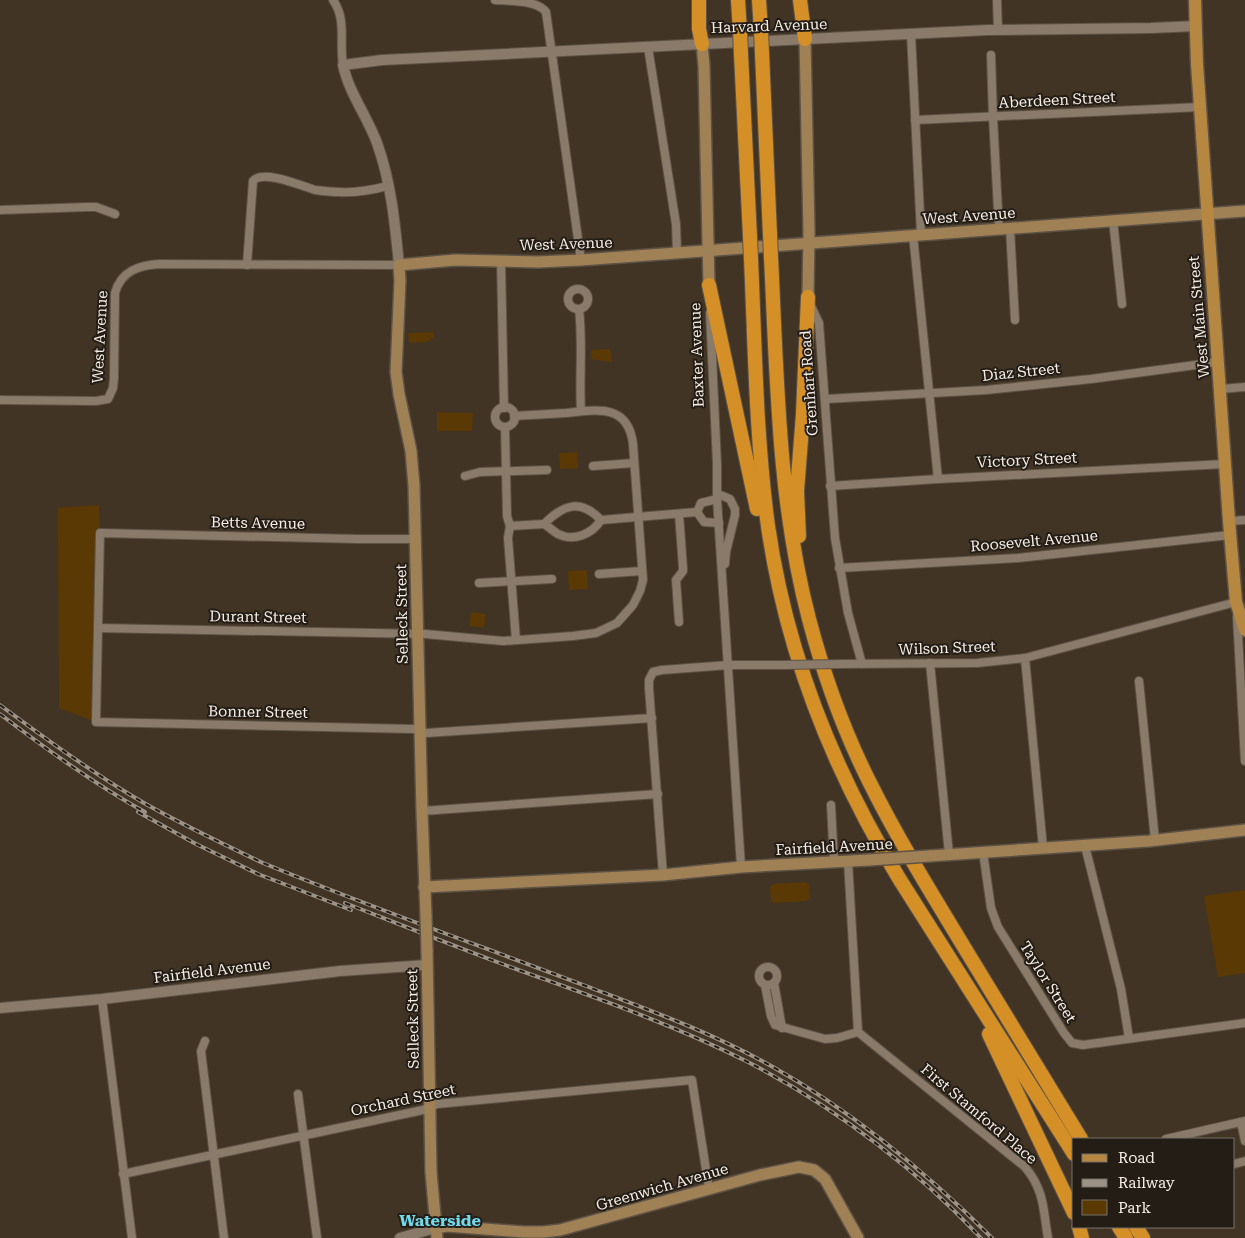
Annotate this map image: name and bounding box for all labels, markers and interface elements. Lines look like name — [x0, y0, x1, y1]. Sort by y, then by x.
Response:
street label: Harvard Avenue — [710, 15, 828, 37]
street label: Aberdeen Street — [998, 88, 1116, 112]
street label: West Avenue — [922, 204, 1016, 228]
street label: West Avenue — [519, 233, 613, 255]
street label: West Main Street — [1185, 255, 1213, 379]
street label: West Avenue — [89, 290, 111, 384]
street label: Baxter Avenue — [686, 302, 708, 408]
street label: Grenhart Road — [796, 329, 822, 436]
street label: Diaz Street — [981, 359, 1061, 385]
street label: Victory Street — [976, 448, 1078, 472]
street label: Betts Avenue — [211, 513, 305, 533]
street label: Roosevelt Avenue — [969, 526, 1099, 556]
street label: Selleck Street — [392, 563, 412, 664]
street label: Durant Street — [209, 607, 307, 627]
street label: Wilson Street — [898, 637, 996, 659]
street label: Bonner Street — [208, 702, 308, 722]
street label: Fairfield Avenue — [775, 835, 893, 859]
street label: Taylor Street — [1016, 938, 1080, 1026]
street label: Fairfield Avenue — [153, 955, 271, 987]
street label: Selleck Street — [403, 968, 423, 1069]
street label: First Stamford Place — [917, 1060, 1041, 1168]
street label: Orchard Street — [349, 1080, 457, 1120]
legend — [1072, 1138, 1235, 1228]
text: Road — [1118, 1149, 1155, 1167]
street label: Greenwich Avenue — [594, 1160, 730, 1214]
text: Railway — [1118, 1174, 1175, 1192]
text: Park — [1118, 1199, 1152, 1217]
district label: Waterside — [399, 1211, 481, 1230]

